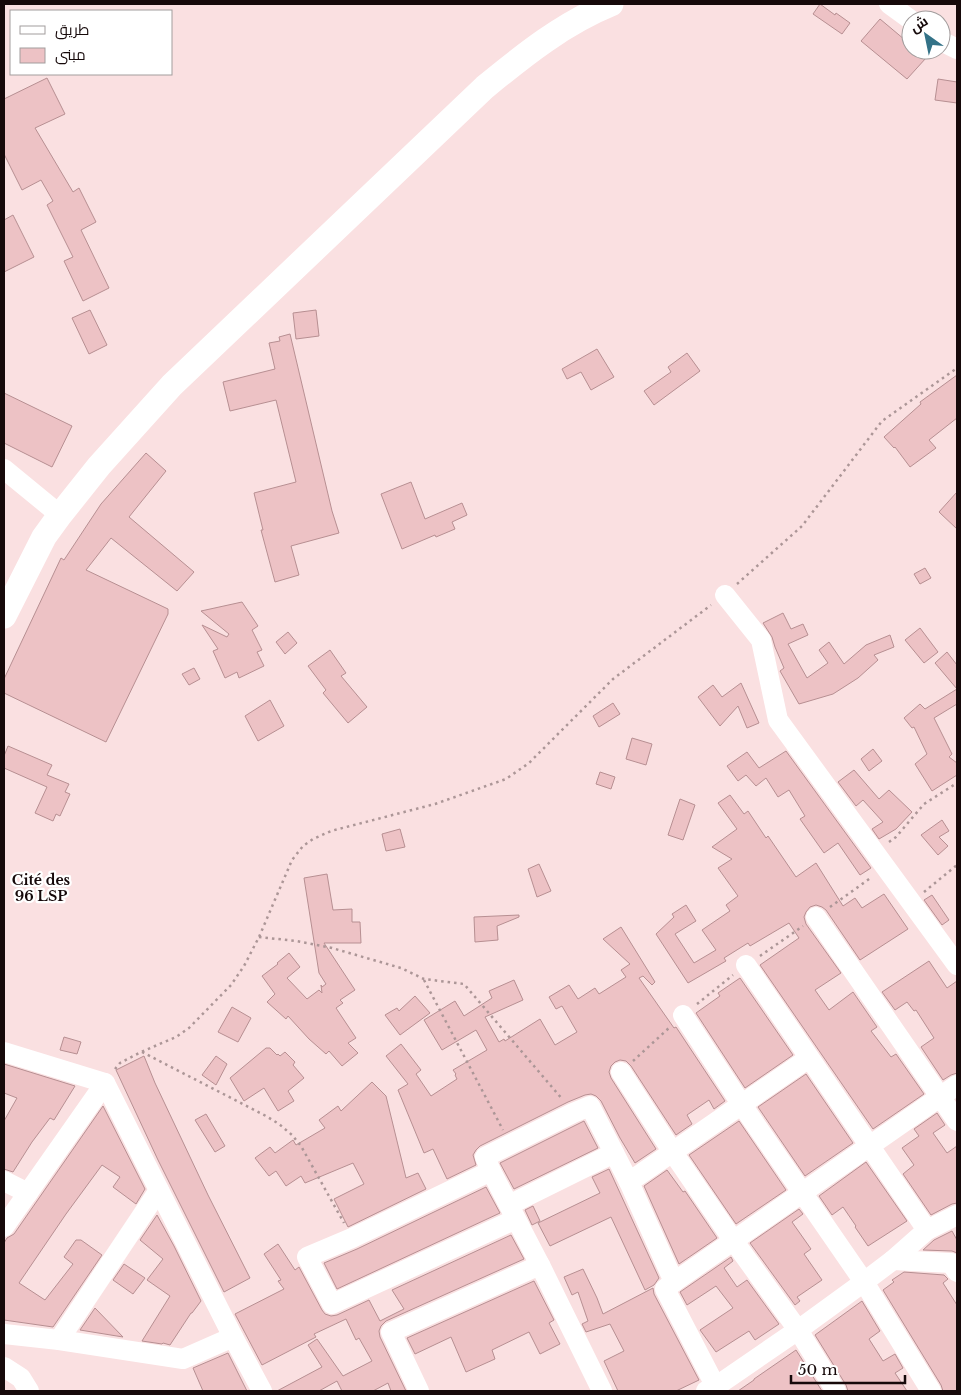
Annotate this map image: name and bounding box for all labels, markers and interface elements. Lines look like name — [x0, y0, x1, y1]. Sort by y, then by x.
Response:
legend — [10, 10, 172, 75]
north arrow — [901, 10, 951, 60]
text: ش — [906, 12, 931, 37]
text: طريق — [55, 20, 89, 40]
text: مبنى — [55, 45, 86, 65]
district label: Cité des 96 LSP — [12, 871, 71, 905]
scale bar — [791, 1352, 905, 1384]
text: 50 m — [798, 1360, 838, 1379]

